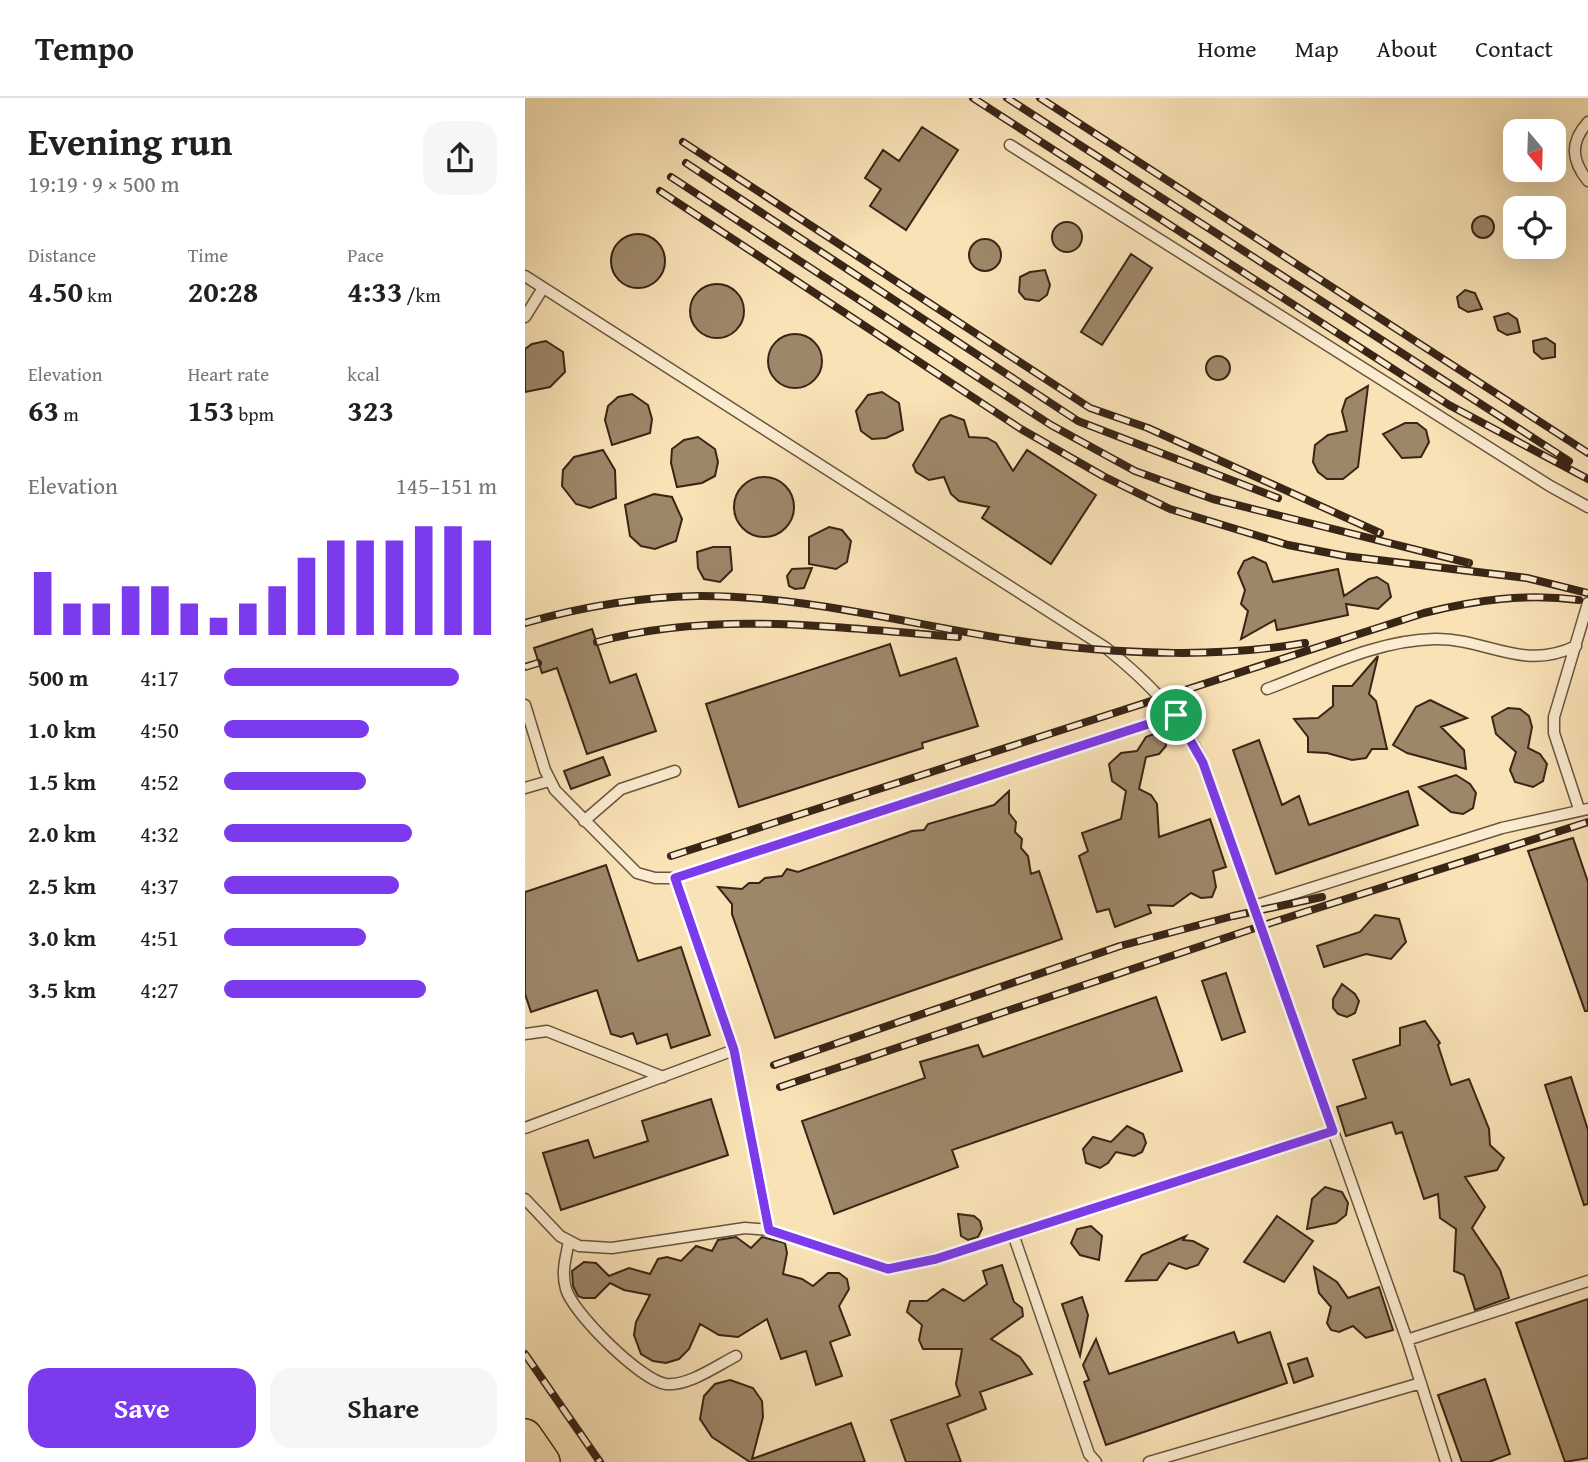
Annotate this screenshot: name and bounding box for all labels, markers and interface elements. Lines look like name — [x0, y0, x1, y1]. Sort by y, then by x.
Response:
text: Tempo — [35, 24, 134, 72]
text: Home — [1198, 31, 1257, 66]
text: Map — [1295, 31, 1339, 66]
text: About — [1377, 31, 1437, 66]
text: Contact — [1475, 31, 1553, 66]
text: Evening run — [28, 113, 232, 169]
north arrow — [1503, 119, 1566, 182]
map controls — [1503, 119, 1566, 259]
button: share — [423, 121, 497, 195]
text: 19:19 · 9 × 500 m — [28, 167, 180, 200]
button: locate — [1503, 196, 1566, 259]
text: Distance — [28, 241, 96, 269]
text: Time — [188, 241, 228, 269]
text: Pace — [347, 241, 384, 269]
text: 4.50 — [28, 269, 83, 313]
text: 20:28 — [188, 269, 258, 313]
text: 4:33 — [347, 269, 402, 313]
text: km — [83, 281, 112, 309]
text: /km — [402, 281, 441, 309]
text: Elevation — [28, 360, 102, 388]
text: Heart rate — [188, 360, 269, 388]
text: kcal — [347, 360, 380, 388]
text: 63 — [28, 388, 59, 432]
text: 153 — [188, 388, 234, 432]
text: 323 — [347, 388, 394, 432]
text: m — [59, 400, 79, 428]
text: bpm — [234, 400, 274, 428]
text: Elevation — [28, 469, 118, 502]
text: 145–151 m — [396, 469, 497, 502]
text: 500 m — [28, 661, 89, 694]
text: 4:17 — [140, 661, 179, 694]
pin — [1146, 685, 1206, 745]
icon: arrive — [1157, 696, 1195, 734]
text: 1.0 km — [28, 713, 96, 746]
text: 4:50 — [140, 713, 179, 746]
text: 1.5 km — [28, 765, 96, 798]
text: 4:52 — [140, 765, 179, 798]
text: 2.0 km — [28, 817, 96, 850]
text: 4:32 — [140, 817, 179, 850]
text: 2.5 km — [28, 869, 96, 902]
text: 4:37 — [140, 869, 179, 902]
text: 3.0 km — [28, 921, 96, 954]
text: 4:51 — [140, 921, 179, 954]
text: 3.5 km — [28, 973, 96, 1006]
text: 4:27 — [140, 973, 179, 1006]
button: Save — [28, 1368, 256, 1448]
button: Share — [270, 1368, 497, 1448]

